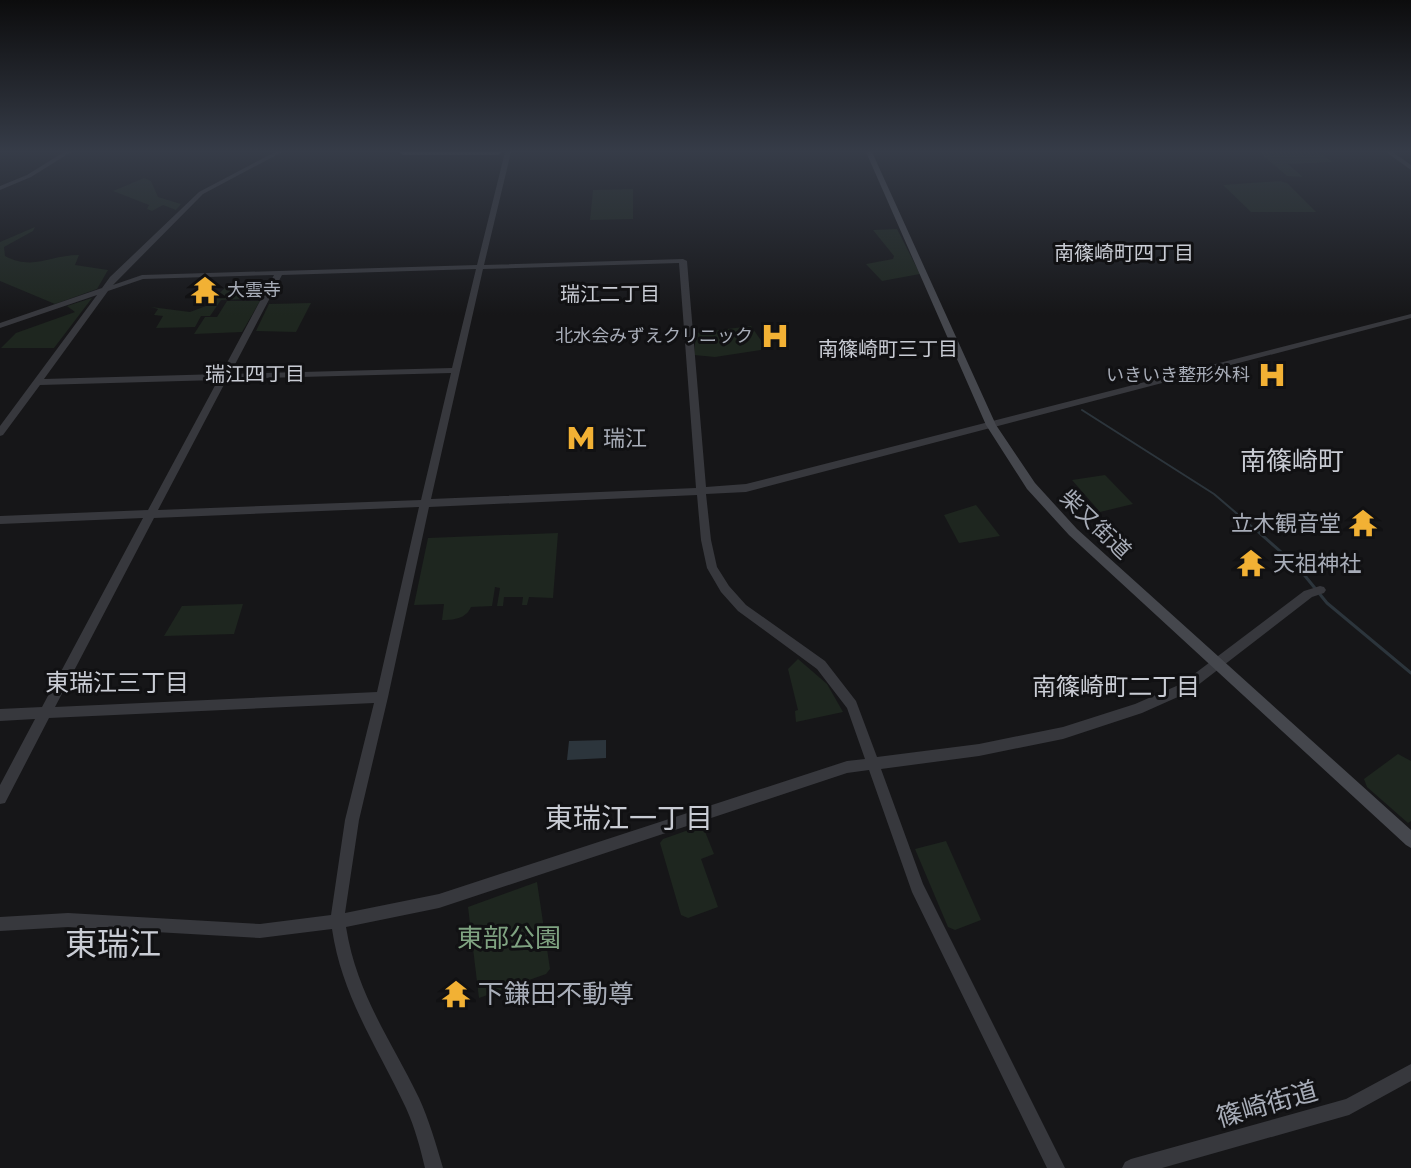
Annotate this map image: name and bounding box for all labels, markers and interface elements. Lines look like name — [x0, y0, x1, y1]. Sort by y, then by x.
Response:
district label: 南篠崎町四丁目 — [1054, 240, 1194, 267]
temple icon: 大雲寺 — [190, 275, 220, 305]
place label: 大雲寺 — [227, 278, 281, 302]
district label: 瑞江二丁目 — [560, 281, 660, 308]
hospital icon: 北水会みずえクリニック — [760, 321, 790, 351]
place label: 北水会みずえクリニック — [555, 324, 753, 348]
district label: 南篠崎町三丁目 — [818, 336, 958, 363]
hospital icon: いきいき整形外科 — [1257, 360, 1287, 390]
district label: 瑞江四丁目 — [205, 361, 305, 388]
place label: いきいき整形外科 — [1106, 363, 1250, 387]
metro station icon: 瑞江 — [566, 423, 596, 453]
place label: 瑞江 — [603, 424, 647, 454]
district label: 南篠崎町 — [1240, 444, 1344, 479]
street label: 柴又街道 — [1053, 483, 1137, 566]
temple icon: 立木観音堂 — [1348, 508, 1378, 538]
place label: 立木観音堂 — [1231, 509, 1341, 539]
temple icon: 天祖神社 — [1236, 548, 1266, 578]
place label: 天祖神社 — [1273, 549, 1361, 579]
district label: 東瑞江三丁目 — [45, 667, 189, 699]
district label: 南篠崎町二丁目 — [1032, 671, 1200, 703]
district label: 東瑞江一丁目 — [545, 800, 713, 838]
park label: 東部公園 — [457, 921, 561, 956]
district label: 東瑞江 — [65, 923, 161, 966]
place label: 下鎌田不動尊 — [478, 977, 634, 1012]
temple icon: 下鎌田不動尊 — [441, 979, 471, 1009]
street label: 篠崎街道 — [1212, 1073, 1322, 1136]

